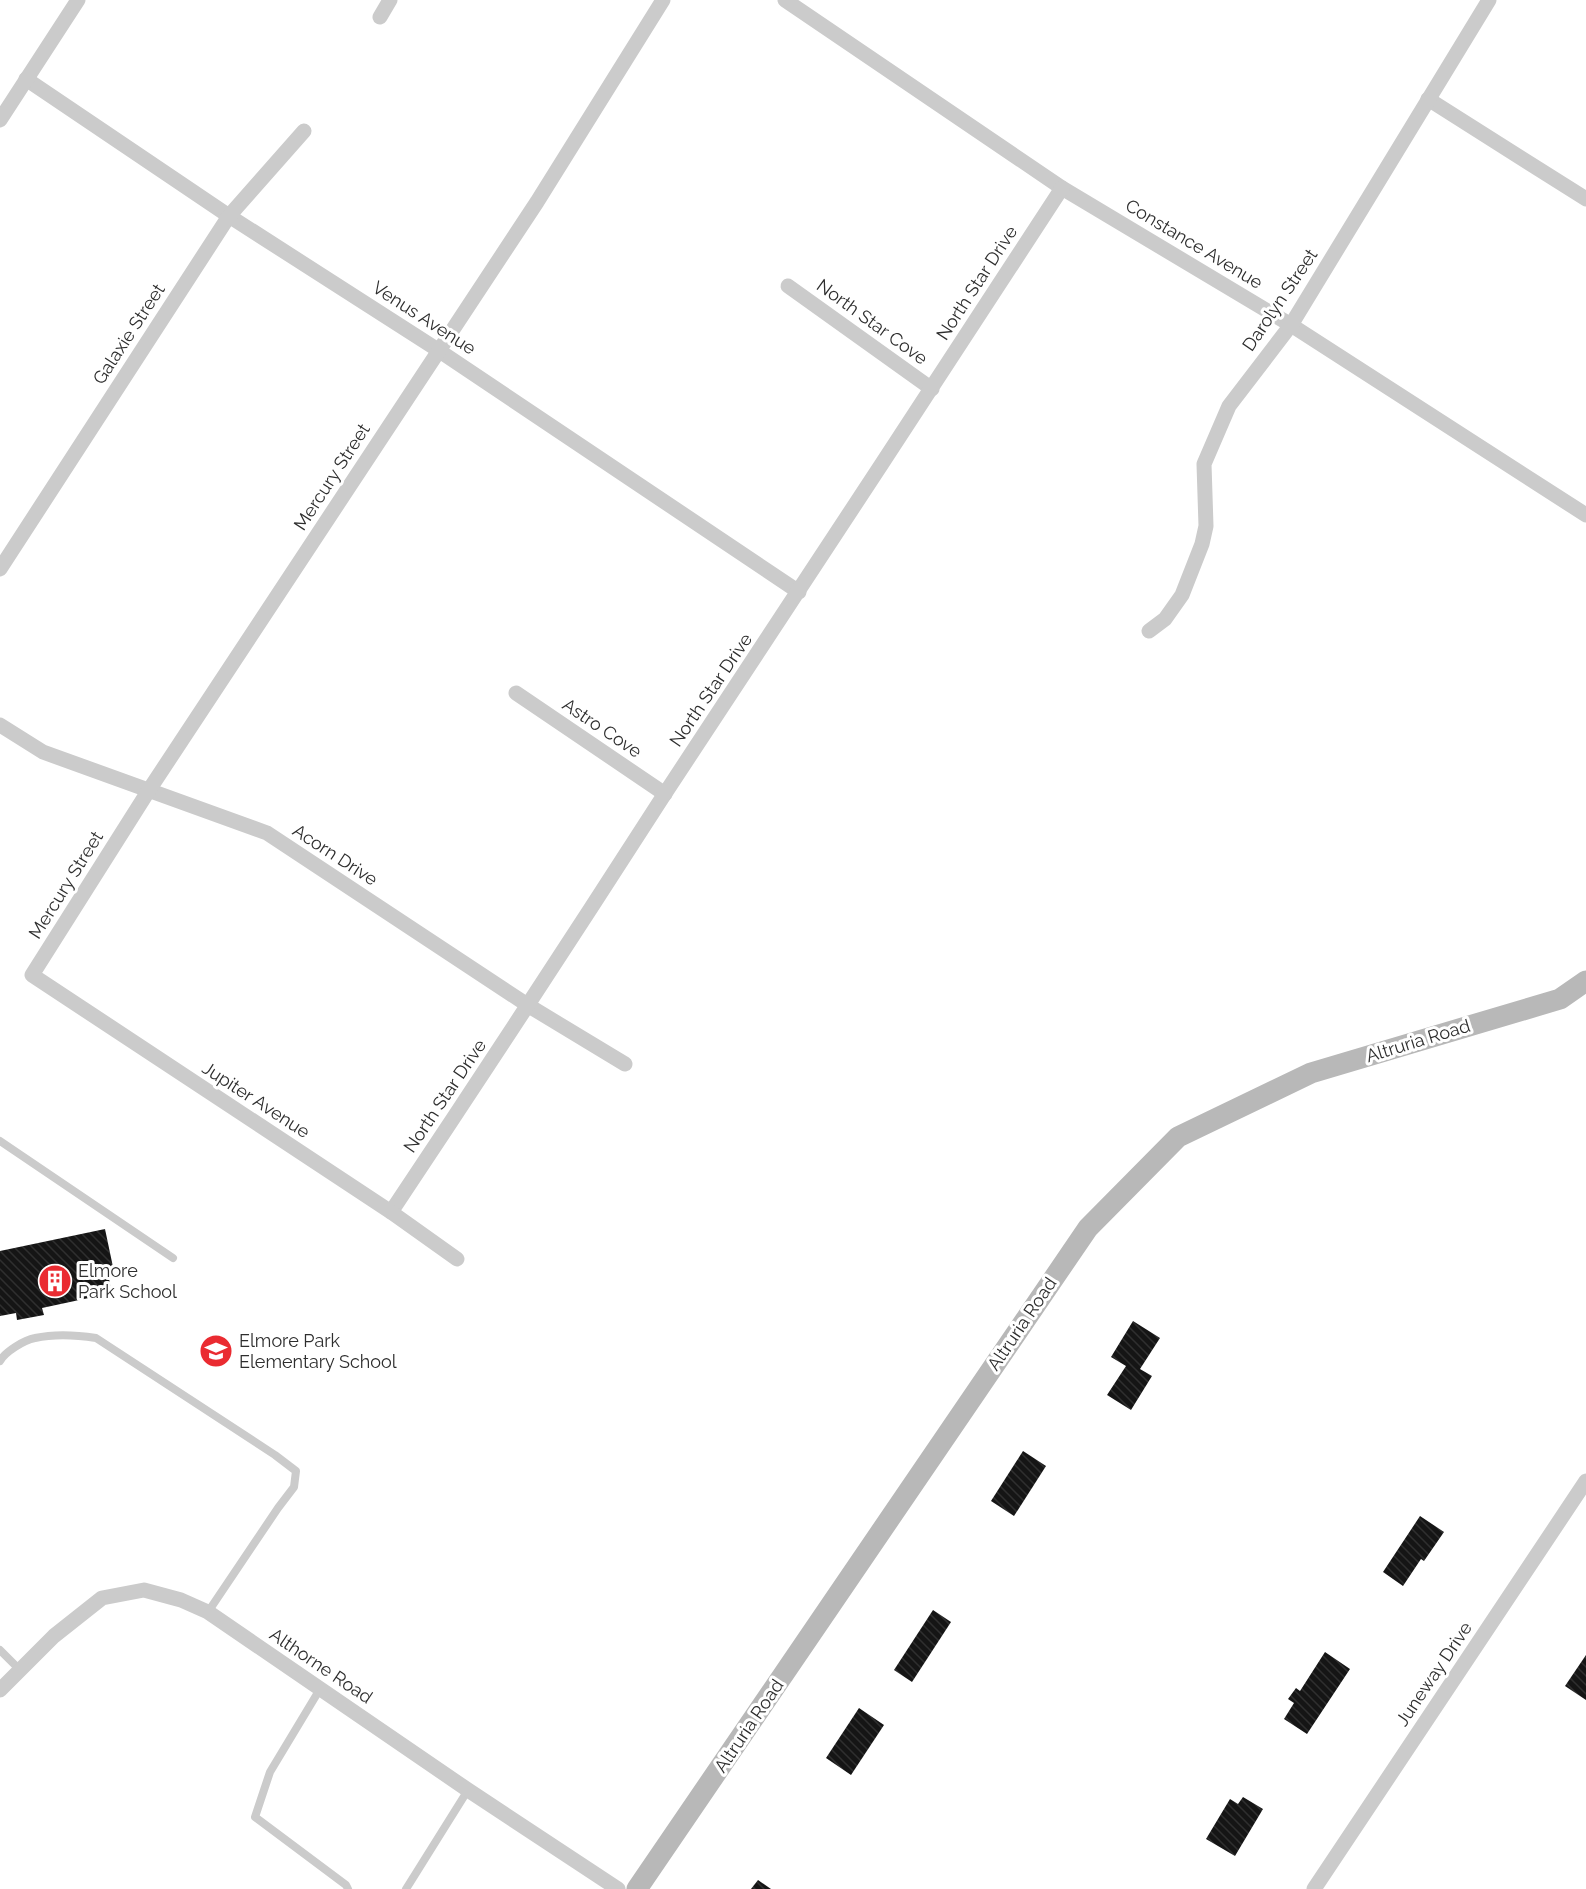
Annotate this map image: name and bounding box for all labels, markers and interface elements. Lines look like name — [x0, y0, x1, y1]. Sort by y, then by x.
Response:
street label: Constance Avenue — [1122, 194, 1267, 293]
street label: North Star Drive — [932, 221, 1022, 344]
street label: Darolyn Street — [1238, 245, 1321, 355]
street label: North Star Cove — [813, 274, 932, 369]
street label: Venus Avenue — [369, 276, 480, 359]
street label: Galaxie Street — [88, 280, 169, 388]
street label: Mercury Street — [289, 419, 374, 534]
street label: North Star Drive — [665, 629, 756, 750]
street label: Astro Cove — [559, 694, 646, 762]
street label: Acorn Drive — [289, 819, 382, 890]
street label: Mercury Street — [24, 827, 107, 942]
street label: Altruria Road — [1363, 1015, 1473, 1066]
street label: North Star Drive — [399, 1035, 490, 1156]
street label: Jupiter Avenue — [199, 1057, 314, 1142]
place label: Elmore Park School — [78, 1260, 177, 1302]
building icon: Elmore Park School — [37, 1263, 73, 1299]
street label: Altruria Road — [983, 1273, 1060, 1374]
place label: Elmore Park Elementary School — [239, 1330, 397, 1372]
school or university icon: Elmore Park Elementary School — [198, 1333, 234, 1369]
street label: Juneway Drive — [1391, 1617, 1476, 1730]
street label: Althorne Road — [266, 1623, 377, 1708]
street label: Altruria Road — [710, 1675, 787, 1776]

